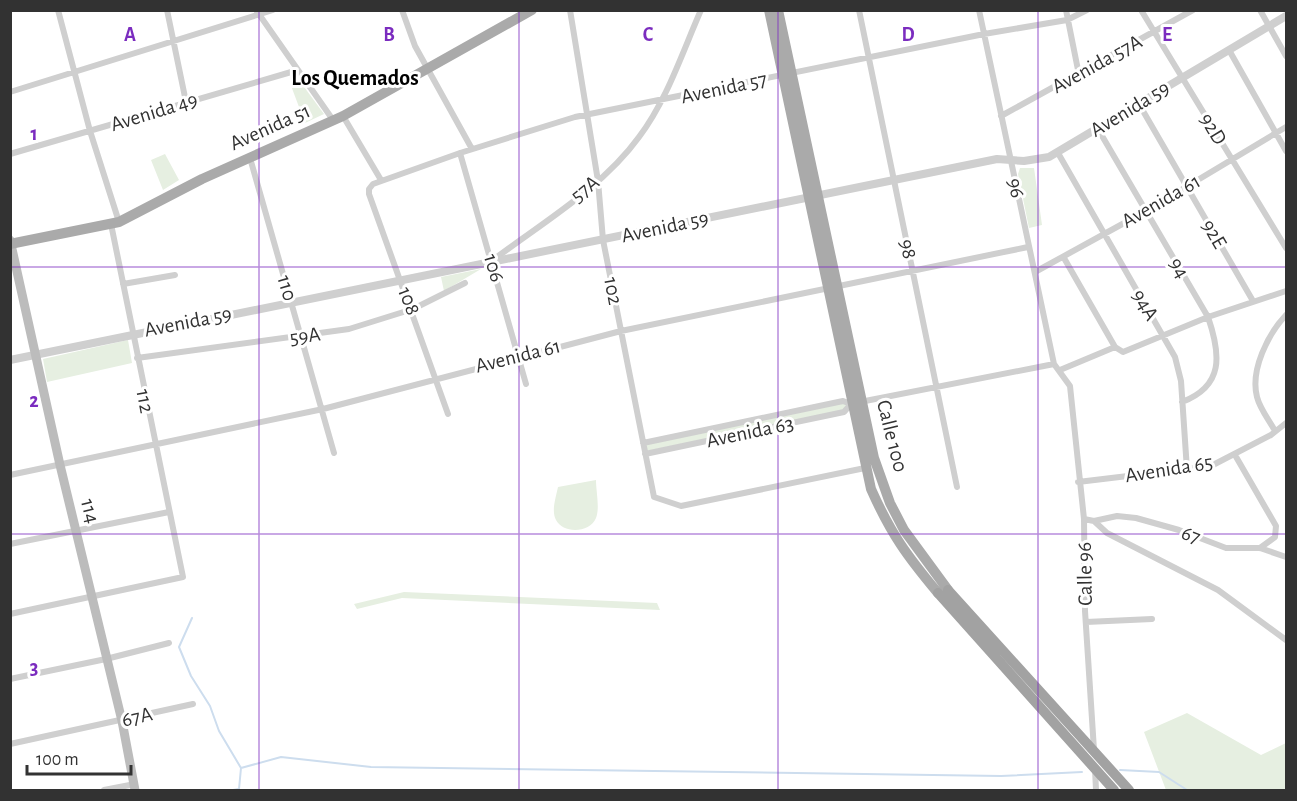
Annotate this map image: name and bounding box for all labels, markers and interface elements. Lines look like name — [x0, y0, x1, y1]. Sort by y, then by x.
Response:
text: A — [124, 25, 136, 45]
text: B — [383, 25, 395, 45]
text: C — [643, 25, 654, 45]
text: D — [901, 25, 915, 45]
text: E — [1162, 25, 1172, 45]
street label: Avenida 57A — [1048, 31, 1146, 97]
district label: Los Quemados — [291, 67, 419, 90]
street label: Avenida 57 — [679, 69, 769, 107]
street label: Avenida 59 — [1087, 77, 1173, 141]
street label: Avenida 49 — [108, 89, 200, 135]
street label: Avenida 51 — [226, 100, 314, 154]
street label: 92D — [1196, 109, 1230, 149]
text: 1 — [30, 124, 38, 144]
street label: Avenida 61 — [1118, 170, 1204, 232]
street label: 57A — [567, 171, 603, 207]
street label: 96 — [1004, 176, 1028, 200]
street label: Avenida 59 — [619, 208, 711, 246]
street label: 92E — [1198, 216, 1230, 252]
street label: 98 — [896, 237, 920, 261]
street label: 106 — [480, 252, 508, 284]
street label: 94 — [1165, 254, 1193, 282]
street label: 110 — [273, 273, 301, 303]
street label: 102 — [600, 275, 626, 307]
street label: 108 — [394, 284, 424, 318]
street label: 94A — [1128, 286, 1162, 324]
street label: Avenida 59 — [142, 303, 234, 341]
street label: 59A — [288, 323, 322, 349]
street label: Avenida 61 — [473, 335, 563, 377]
street label: 112 — [132, 387, 158, 415]
text: 2 — [29, 391, 39, 411]
street label: Calle 100 — [873, 398, 911, 474]
street label: Avenida 63 — [705, 413, 795, 451]
street label: Avenida 65 — [1124, 452, 1214, 486]
street label: 114 — [77, 497, 103, 525]
street label: 67 — [1179, 522, 1204, 548]
street label: Calle 96 — [1074, 542, 1096, 606]
text: 3 — [30, 658, 38, 678]
street label: 67A — [120, 703, 154, 731]
scale bar — [27, 738, 130, 776]
text: 100 m — [36, 751, 79, 769]

